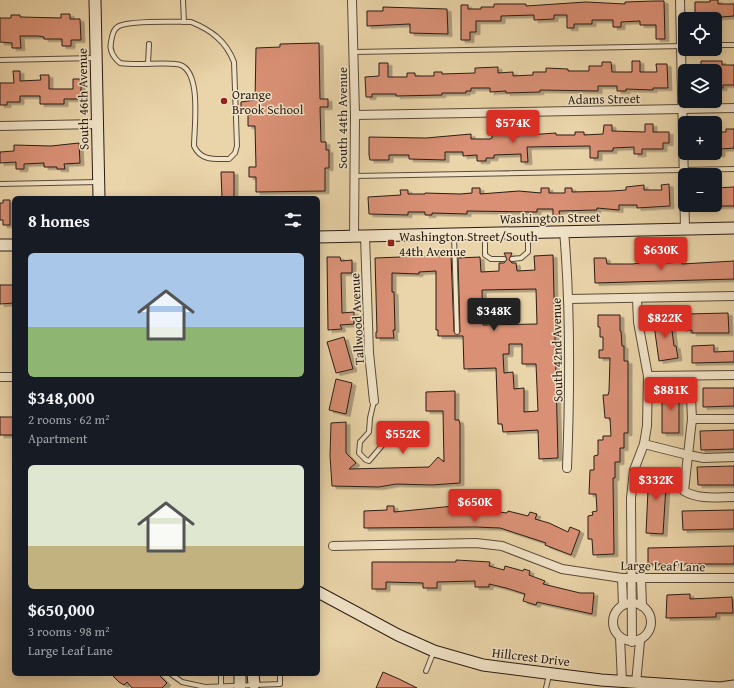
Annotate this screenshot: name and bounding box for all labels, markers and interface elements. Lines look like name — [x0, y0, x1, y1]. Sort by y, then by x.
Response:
map controls — [678, 12, 722, 212]
button: locate — [678, 12, 722, 56]
street label: South 46th Avenue — [73, 48, 93, 150]
button: layers — [678, 64, 722, 108]
street label: South 44th Avenue — [333, 67, 352, 169]
place label: Orange Brook School — [232, 85, 304, 119]
street label: Adams Street — [568, 89, 641, 109]
marker: Orange Brook School — [219, 96, 229, 106]
pin: $574K — [485, 110, 541, 144]
text: $574K — [495, 113, 531, 132]
button: + — [678, 116, 722, 160]
button: − — [678, 168, 722, 212]
text: 8 homes — [28, 208, 90, 233]
street label: Washington Street — [499, 208, 601, 228]
icon: filters — [282, 209, 304, 231]
place label: Washington Street/South 44th Avenue — [399, 227, 539, 261]
pin: $630K — [633, 237, 689, 271]
marker: Washington Street/South 44th Avenue — [386, 238, 396, 248]
text: $630K — [643, 240, 679, 259]
street label: Tallwood Avenue — [345, 272, 369, 366]
icon: home — [130, 279, 202, 351]
pin: $348K — [466, 298, 522, 332]
street label: South 42nd Avenue — [547, 298, 567, 402]
text: $348K — [476, 301, 512, 320]
pin: $822K — [637, 305, 693, 339]
text: $822K — [647, 308, 683, 327]
pin: $881K — [643, 377, 699, 411]
text: $881K — [653, 380, 689, 399]
text: $348,000 — [28, 385, 94, 410]
text: 2 rooms · 62 m² — [28, 410, 110, 429]
pin: $552K — [375, 421, 431, 455]
text: $552K — [385, 424, 421, 443]
text: Apartment — [28, 429, 88, 448]
pin: $332K — [628, 467, 684, 501]
text: $332K — [638, 470, 674, 489]
pin: $650K — [447, 489, 503, 523]
icon: home — [130, 491, 202, 563]
text: $650K — [457, 492, 493, 511]
street label: Large Leaf Lane — [620, 556, 706, 576]
text: $650,000 — [28, 597, 94, 622]
text: 3 rooms · 98 m² — [28, 622, 110, 641]
text: Large Leaf Lane — [28, 641, 113, 660]
street label: Hillcrest Drive — [491, 643, 571, 671]

